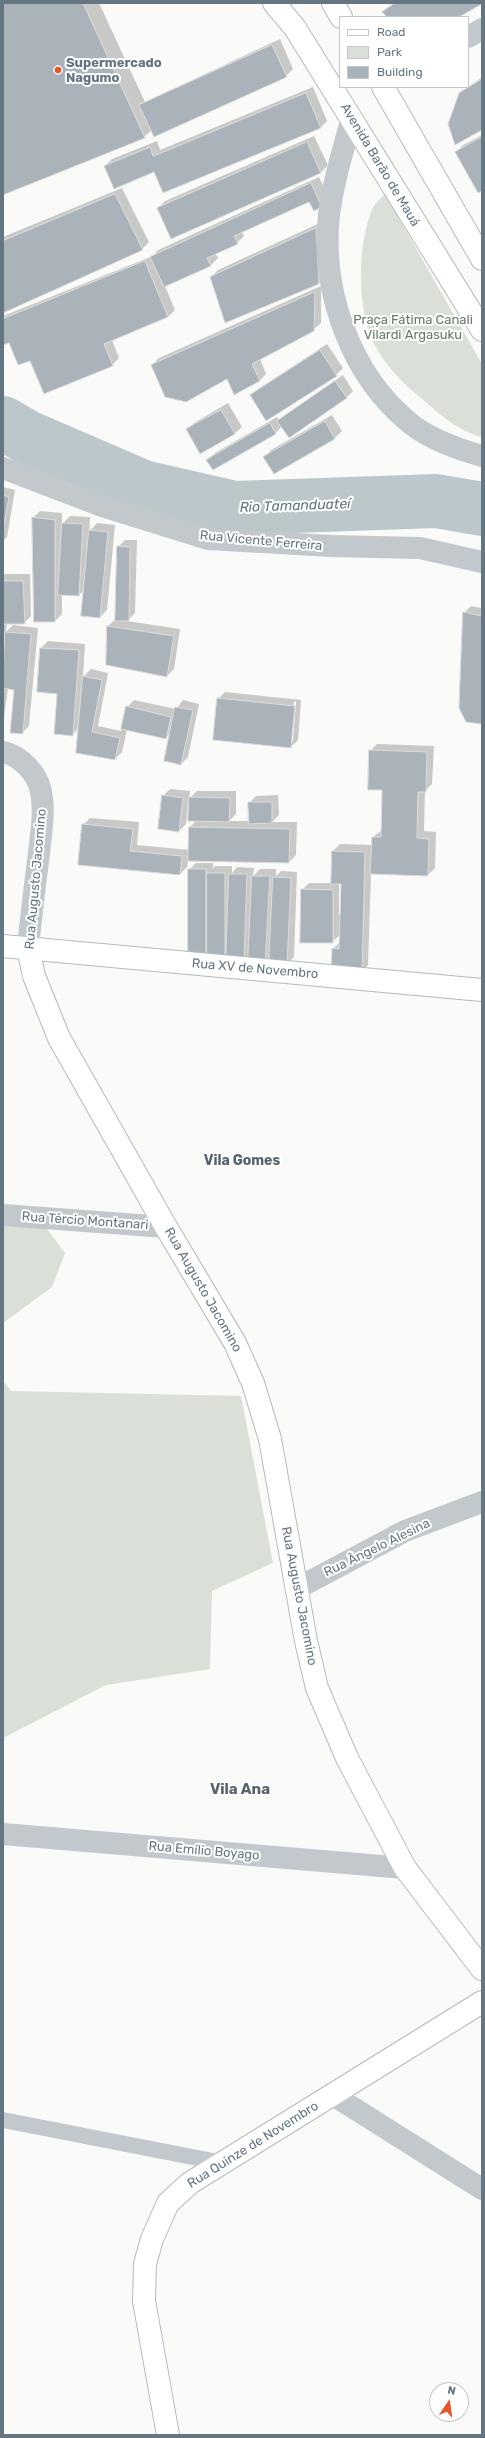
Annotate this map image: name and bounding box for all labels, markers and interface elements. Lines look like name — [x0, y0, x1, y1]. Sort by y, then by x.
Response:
legend — [339, 16, 469, 88]
text: Road — [377, 25, 405, 39]
text: Park — [377, 45, 402, 59]
place label: Supermercado Nagumo — [66, 55, 162, 86]
marker: Supermercado Nagumo — [53, 65, 63, 75]
text: Building — [377, 65, 423, 79]
street label: Avenida Barão de Mauá — [337, 101, 423, 229]
park label: Praça Fátima Canali Vilardi Argasuku — [353, 312, 473, 343]
water label: Rio Tamanduateí — [239, 496, 351, 516]
street label: Rua Vicente Ferreira — [199, 528, 323, 554]
street label: Rua Augusto Jacomino — [22, 808, 50, 950]
street label: Rua XV de Novembro — [191, 956, 319, 982]
district label: Vila Gomes — [204, 1153, 280, 1169]
street label: Rua Tércio Montanari — [21, 1209, 149, 1233]
street label: Rua Augusto Jacomino — [161, 1225, 245, 1355]
street label: Rua Ângelo Alesina — [321, 1516, 433, 1580]
street label: Rua Augusto Jacomino — [278, 1525, 320, 1667]
district label: Vila Ana — [210, 1781, 270, 1799]
street label: Rua Emílio Boyago — [148, 1838, 260, 1864]
street label: Rua Quinze de Novembro — [185, 2098, 321, 2192]
north arrow — [429, 2382, 469, 2422]
text: N — [446, 2384, 457, 2398]

